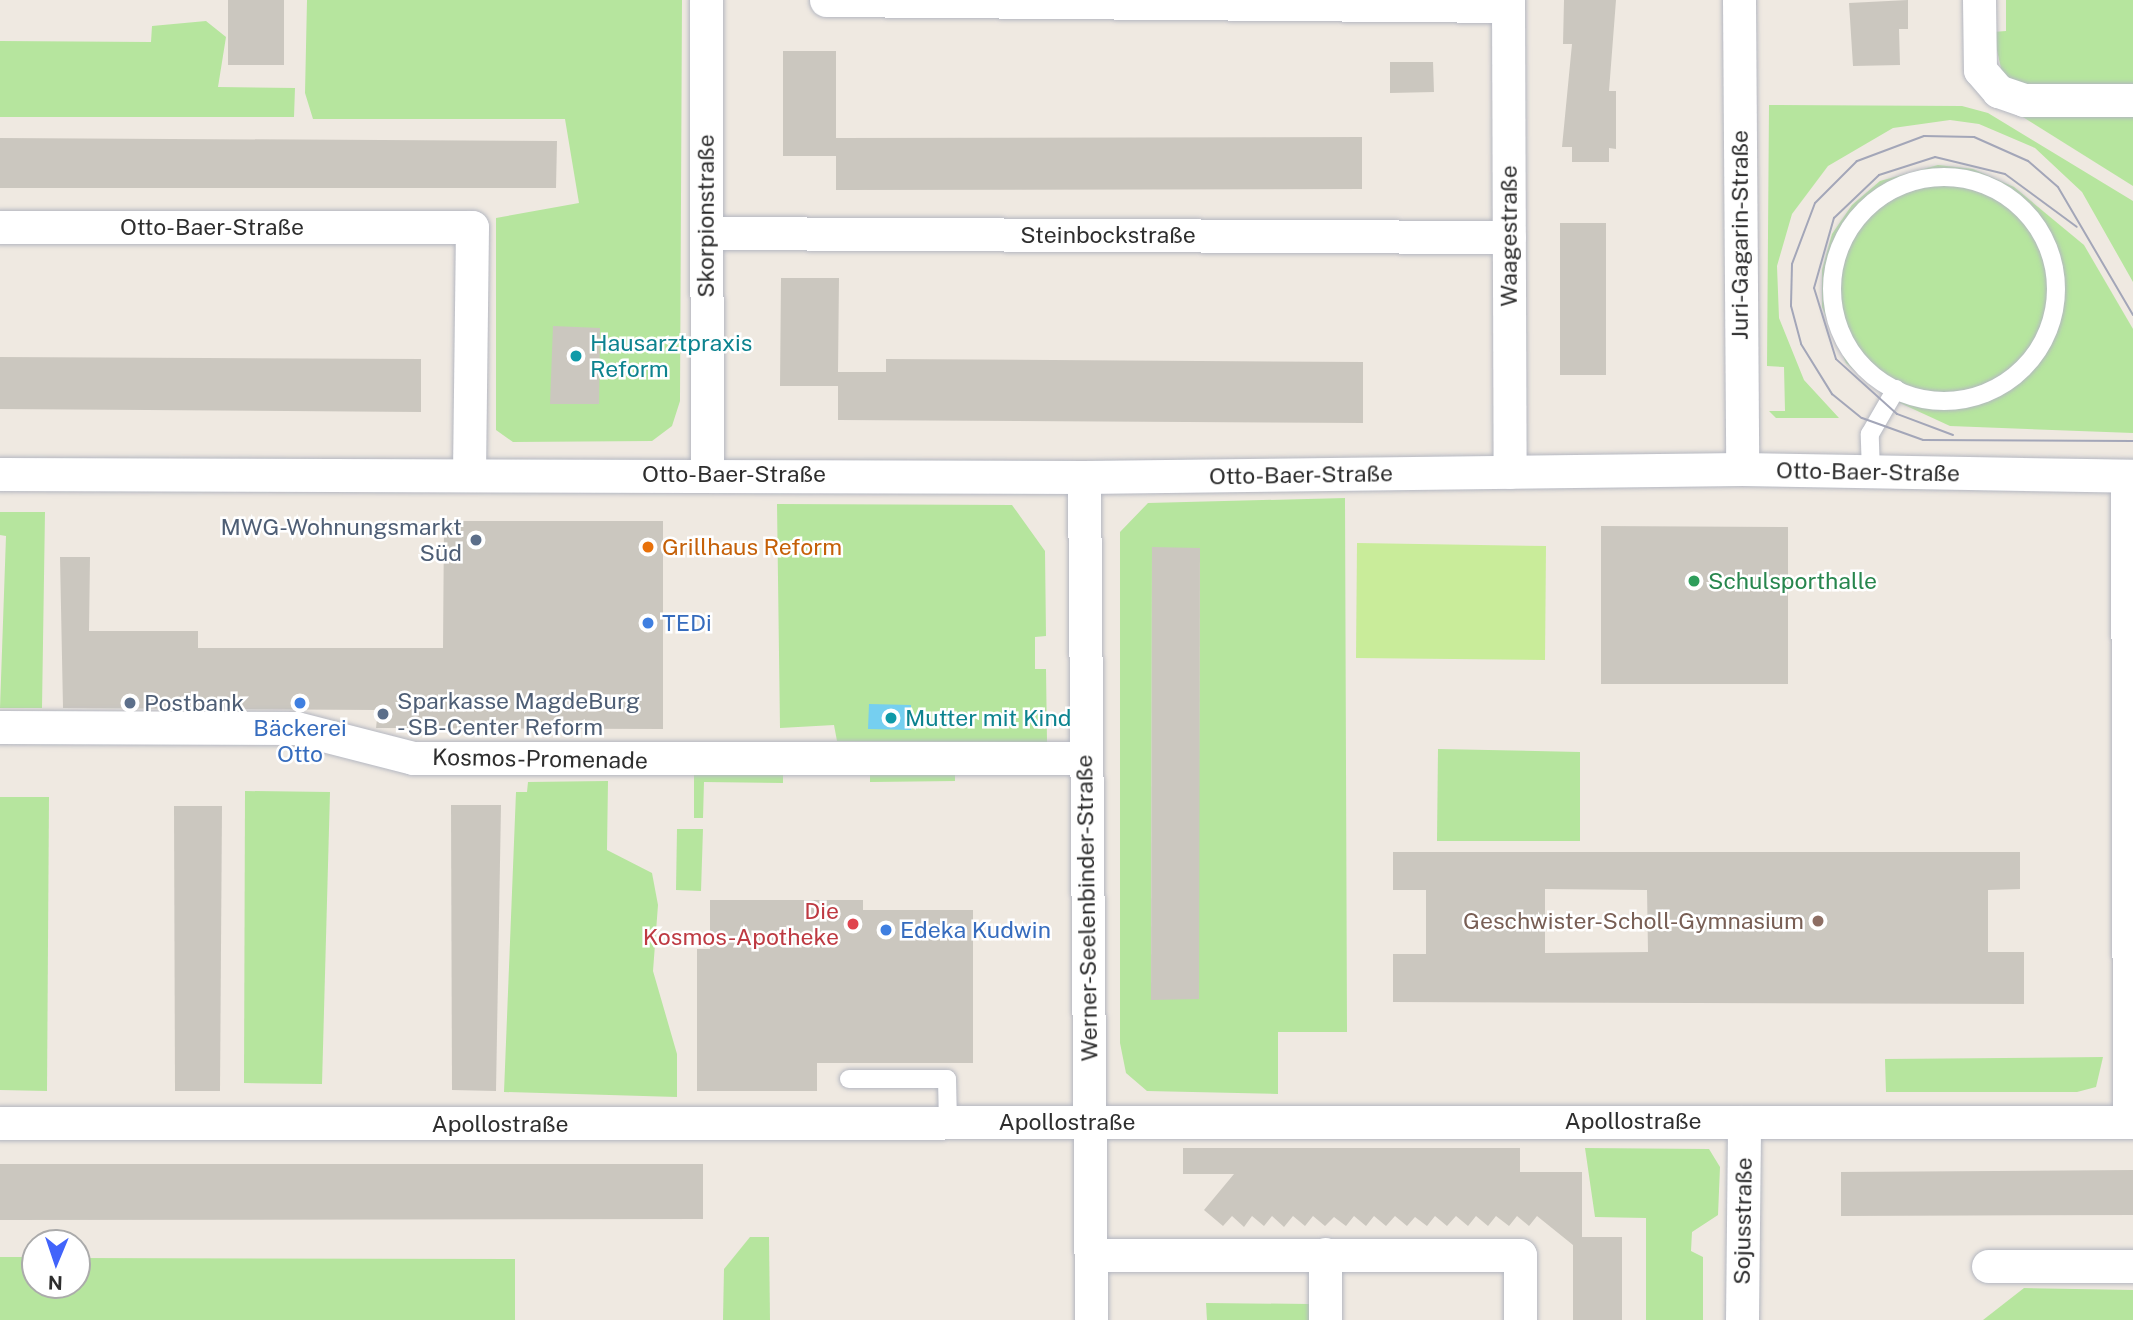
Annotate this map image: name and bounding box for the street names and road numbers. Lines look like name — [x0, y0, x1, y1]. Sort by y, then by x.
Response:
street label: Juri-Gagarin-Straße — [1726, 130, 1754, 340]
street label: Skorpionstraße — [692, 134, 720, 298]
street label: Waagestraße — [1495, 165, 1523, 307]
street label: Otto-Baer-Straße — [120, 213, 304, 241]
street label: Steinbockstraße — [1020, 221, 1196, 249]
street label: Otto-Baer-Straße — [1776, 457, 1960, 487]
street label: Otto-Baer-Straße — [642, 460, 826, 488]
street label: Otto-Baer-Straße — [1209, 460, 1393, 490]
street label: Kosmos-Promenade — [432, 743, 648, 775]
street label: Werner-Seelenbinder-Straße — [1071, 754, 1103, 1062]
street label: Apollostraße — [1564, 1107, 1702, 1135]
street label: Apollostraße — [998, 1108, 1136, 1136]
street label: Apollostraße — [431, 1110, 569, 1138]
street label: Sojusstraße — [1728, 1157, 1758, 1285]

